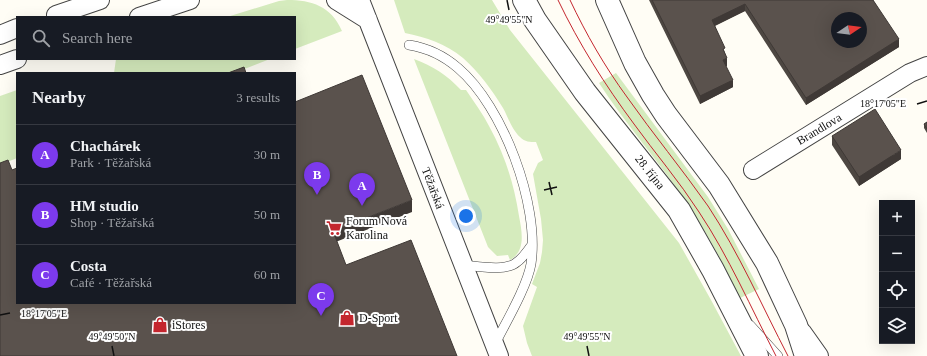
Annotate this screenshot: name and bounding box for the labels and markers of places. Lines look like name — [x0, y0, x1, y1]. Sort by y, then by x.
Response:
pin: B — [304, 162, 330, 195]
pin: A — [349, 173, 375, 206]
place label: Forum Nová Karolina — [346, 214, 408, 242]
supermarket icon: Forum Nová Karolina — [325, 219, 343, 237]
pin: C — [308, 283, 334, 316]
shop icon: D-Sport — [338, 309, 356, 327]
place label: D-Sport — [359, 311, 398, 325]
shop icon: iStores — [151, 316, 169, 334]
place label: iStores — [172, 318, 206, 332]

